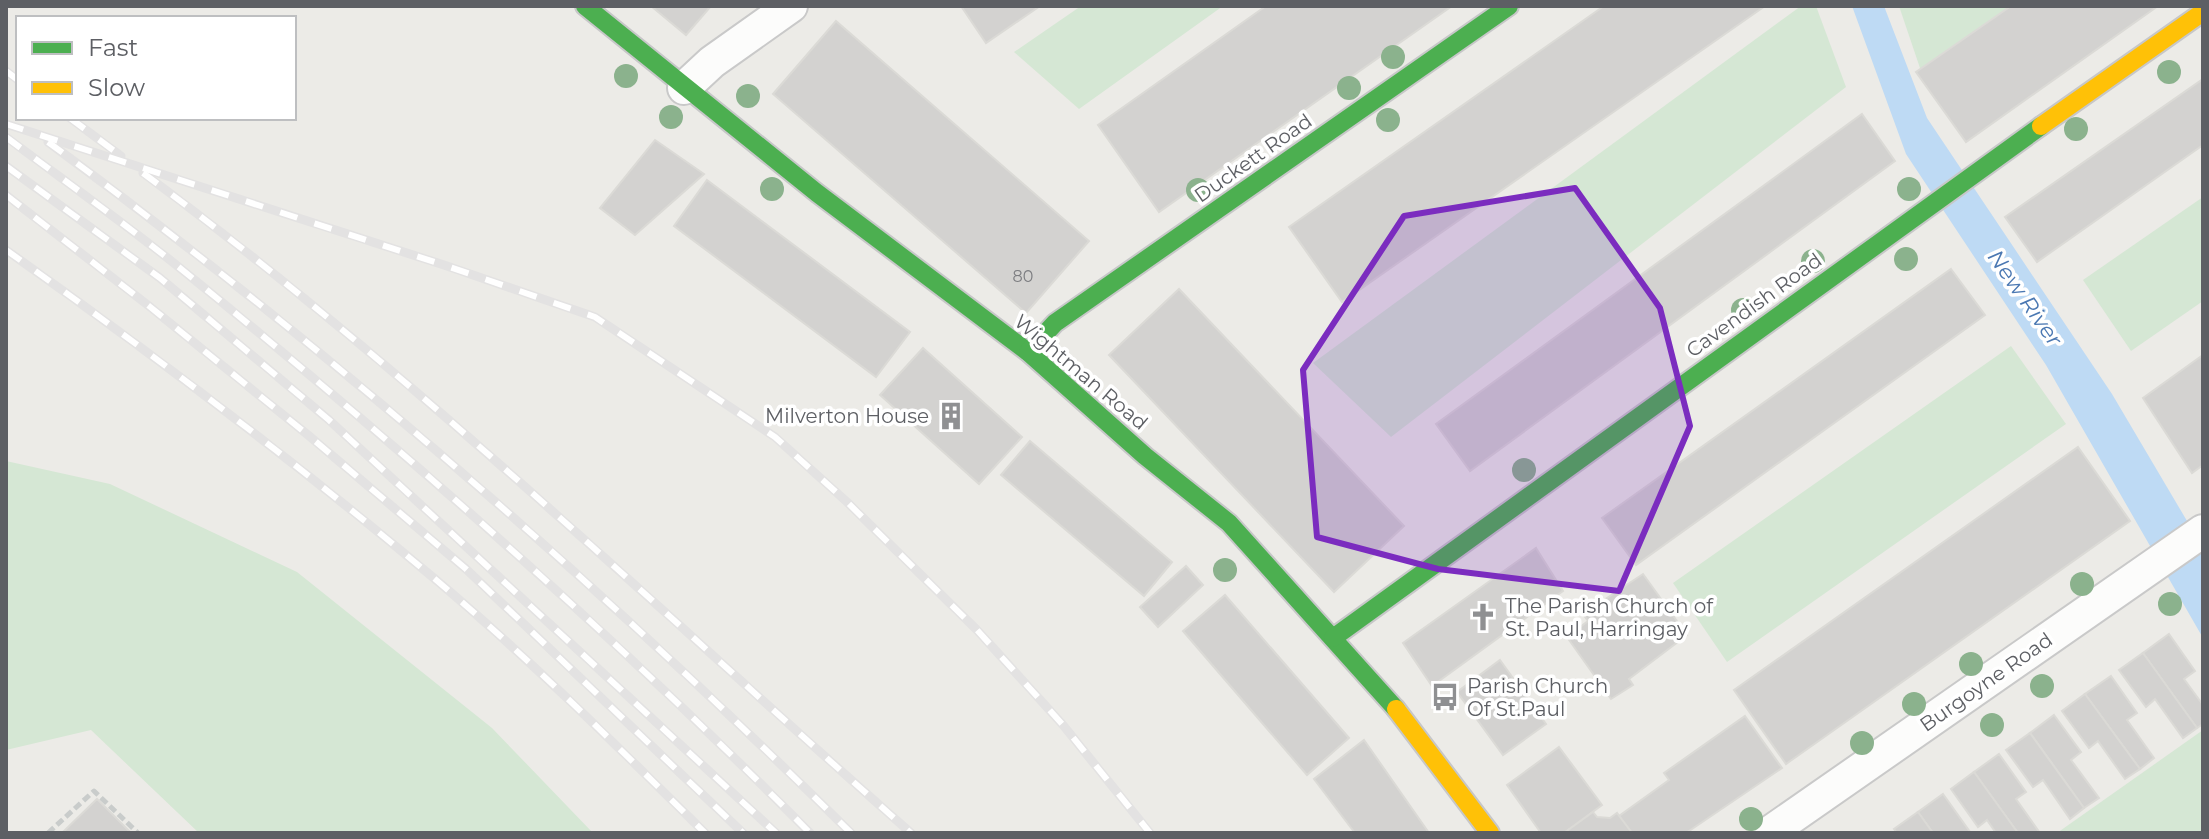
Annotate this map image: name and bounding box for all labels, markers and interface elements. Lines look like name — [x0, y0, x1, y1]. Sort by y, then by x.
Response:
legend — [16, 16, 296, 120]
text: Fast — [88, 33, 139, 62]
text: Slow — [88, 73, 145, 102]
street label: Duckett Road — [1190, 109, 1316, 207]
water label: New River — [1982, 245, 2069, 352]
street label: Cavendish Road — [1682, 248, 1826, 362]
house number: 80 — [1013, 267, 1033, 286]
street label: Wightman Road — [1009, 309, 1153, 435]
building icon: Milverton House — [936, 401, 966, 431]
place label: Milverton House — [765, 404, 929, 428]
place label: The Parish Church of St. Paul, Harringay — [1505, 594, 1714, 641]
church icon: The Parish Church of St. Paul, Harringay — [1468, 602, 1498, 632]
street label: Burgoyne Road — [1915, 627, 2057, 737]
place label: Parish Church Of St.Paul — [1467, 674, 1608, 721]
bus stop icon: Parish Church Of St.Paul — [1430, 682, 1460, 712]

